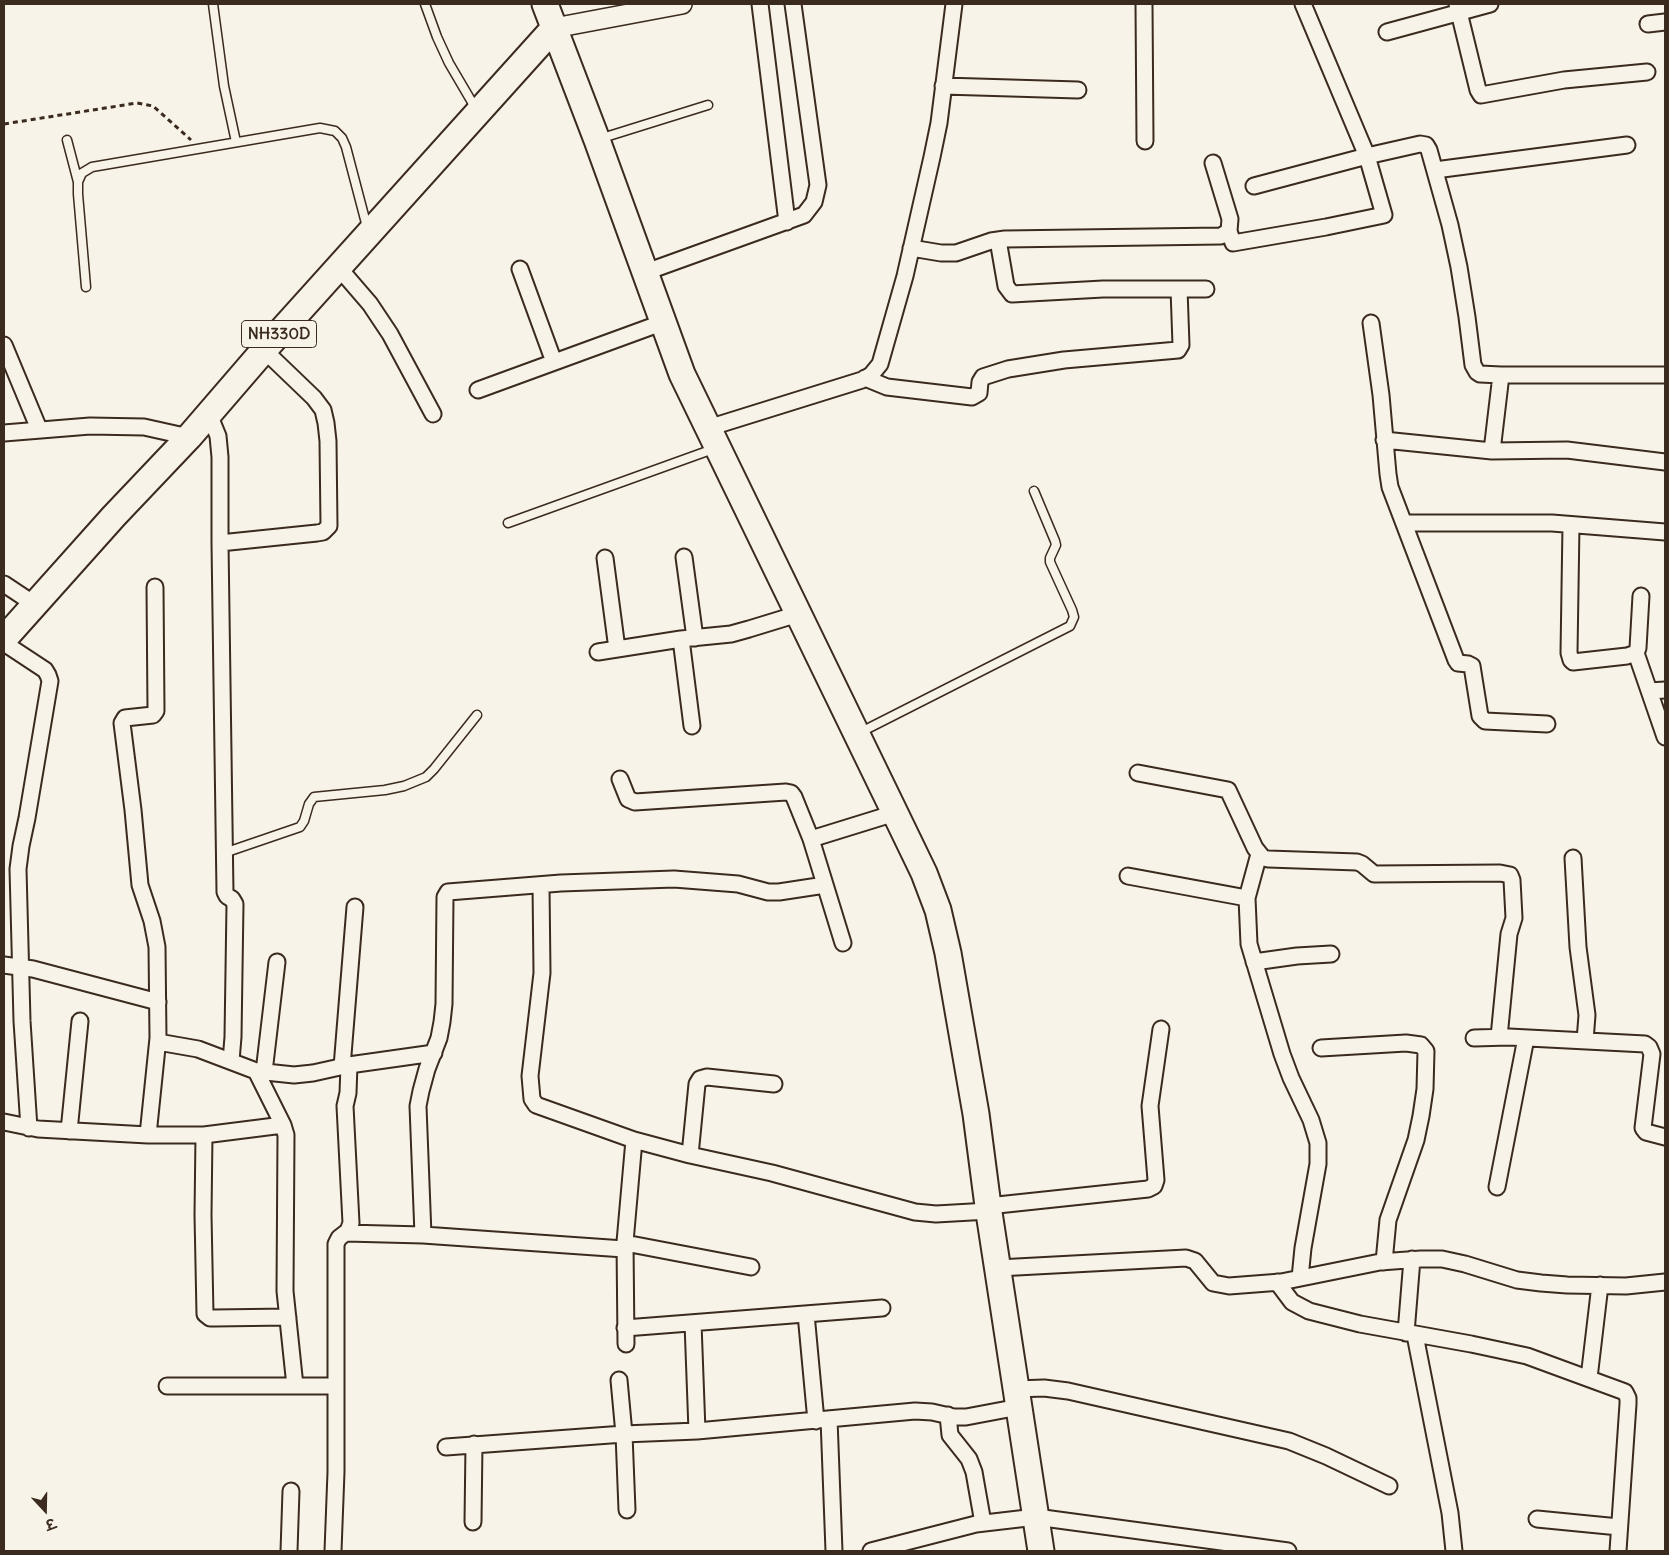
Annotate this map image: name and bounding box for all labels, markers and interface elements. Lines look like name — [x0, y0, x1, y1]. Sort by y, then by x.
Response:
road number: NH330D — [242, 320, 316, 348]
north arrow — [20, 1485, 70, 1535]
text: उ — [43, 1514, 58, 1534]

